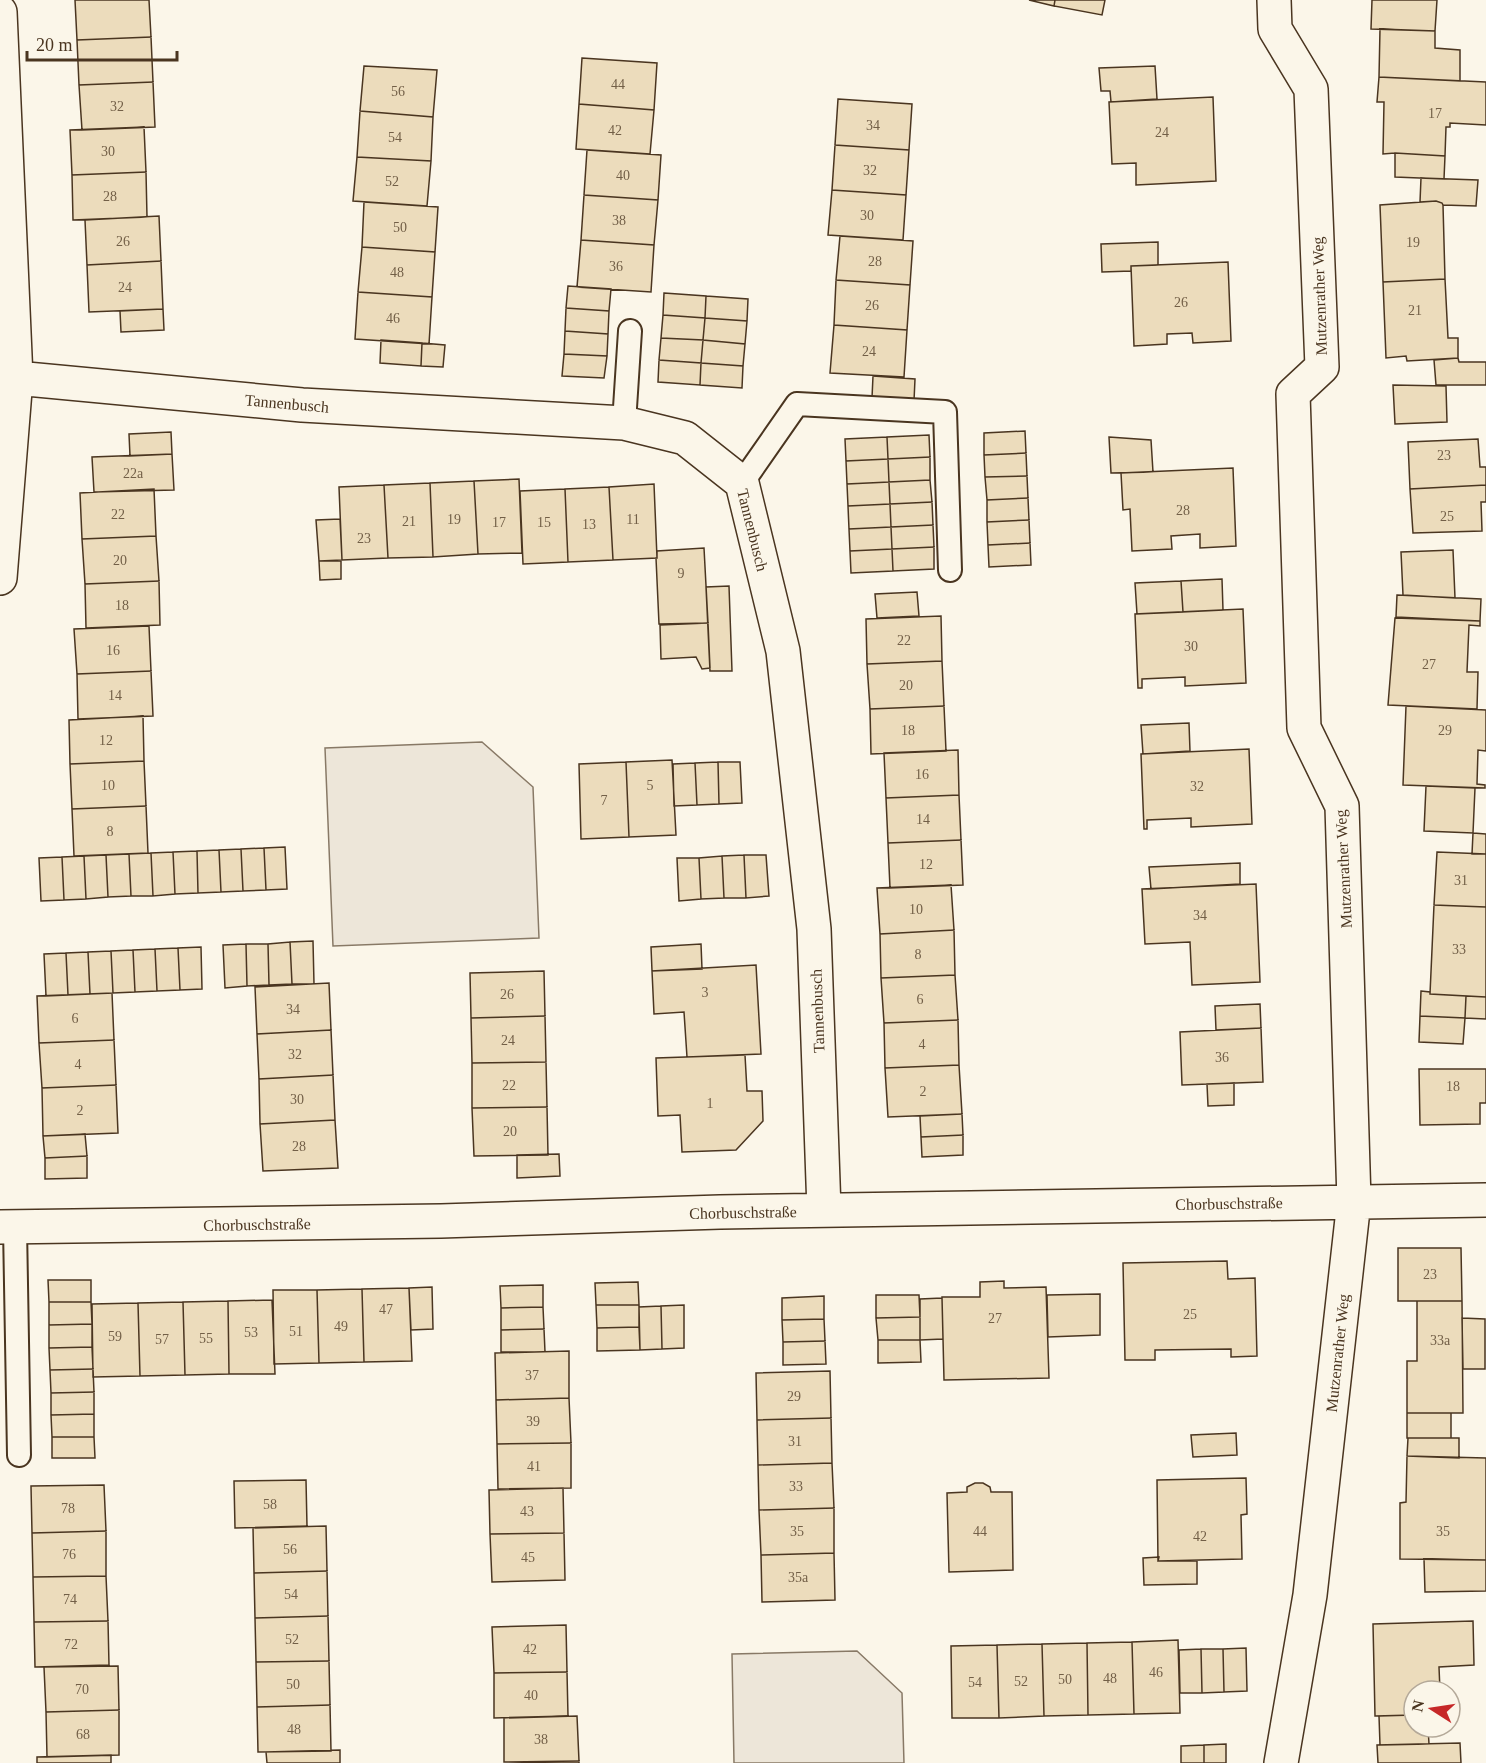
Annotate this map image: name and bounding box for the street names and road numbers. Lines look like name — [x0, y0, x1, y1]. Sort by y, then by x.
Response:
street label: Mutzenrather Weg — [1309, 236, 1331, 356]
street label: Tannenbusch — [244, 391, 330, 416]
street label: Tannenbusch — [734, 487, 771, 573]
street label: Mutzenrather Weg — [1332, 809, 1356, 929]
street label: Tannenbusch — [808, 969, 827, 1053]
street label: Chorbuschstraße — [1175, 1194, 1283, 1213]
street label: Chorbuschstraße — [689, 1203, 797, 1222]
street label: Chorbuschstraße — [203, 1215, 311, 1234]
street label: Mutzenrather Weg — [1323, 1293, 1353, 1413]

